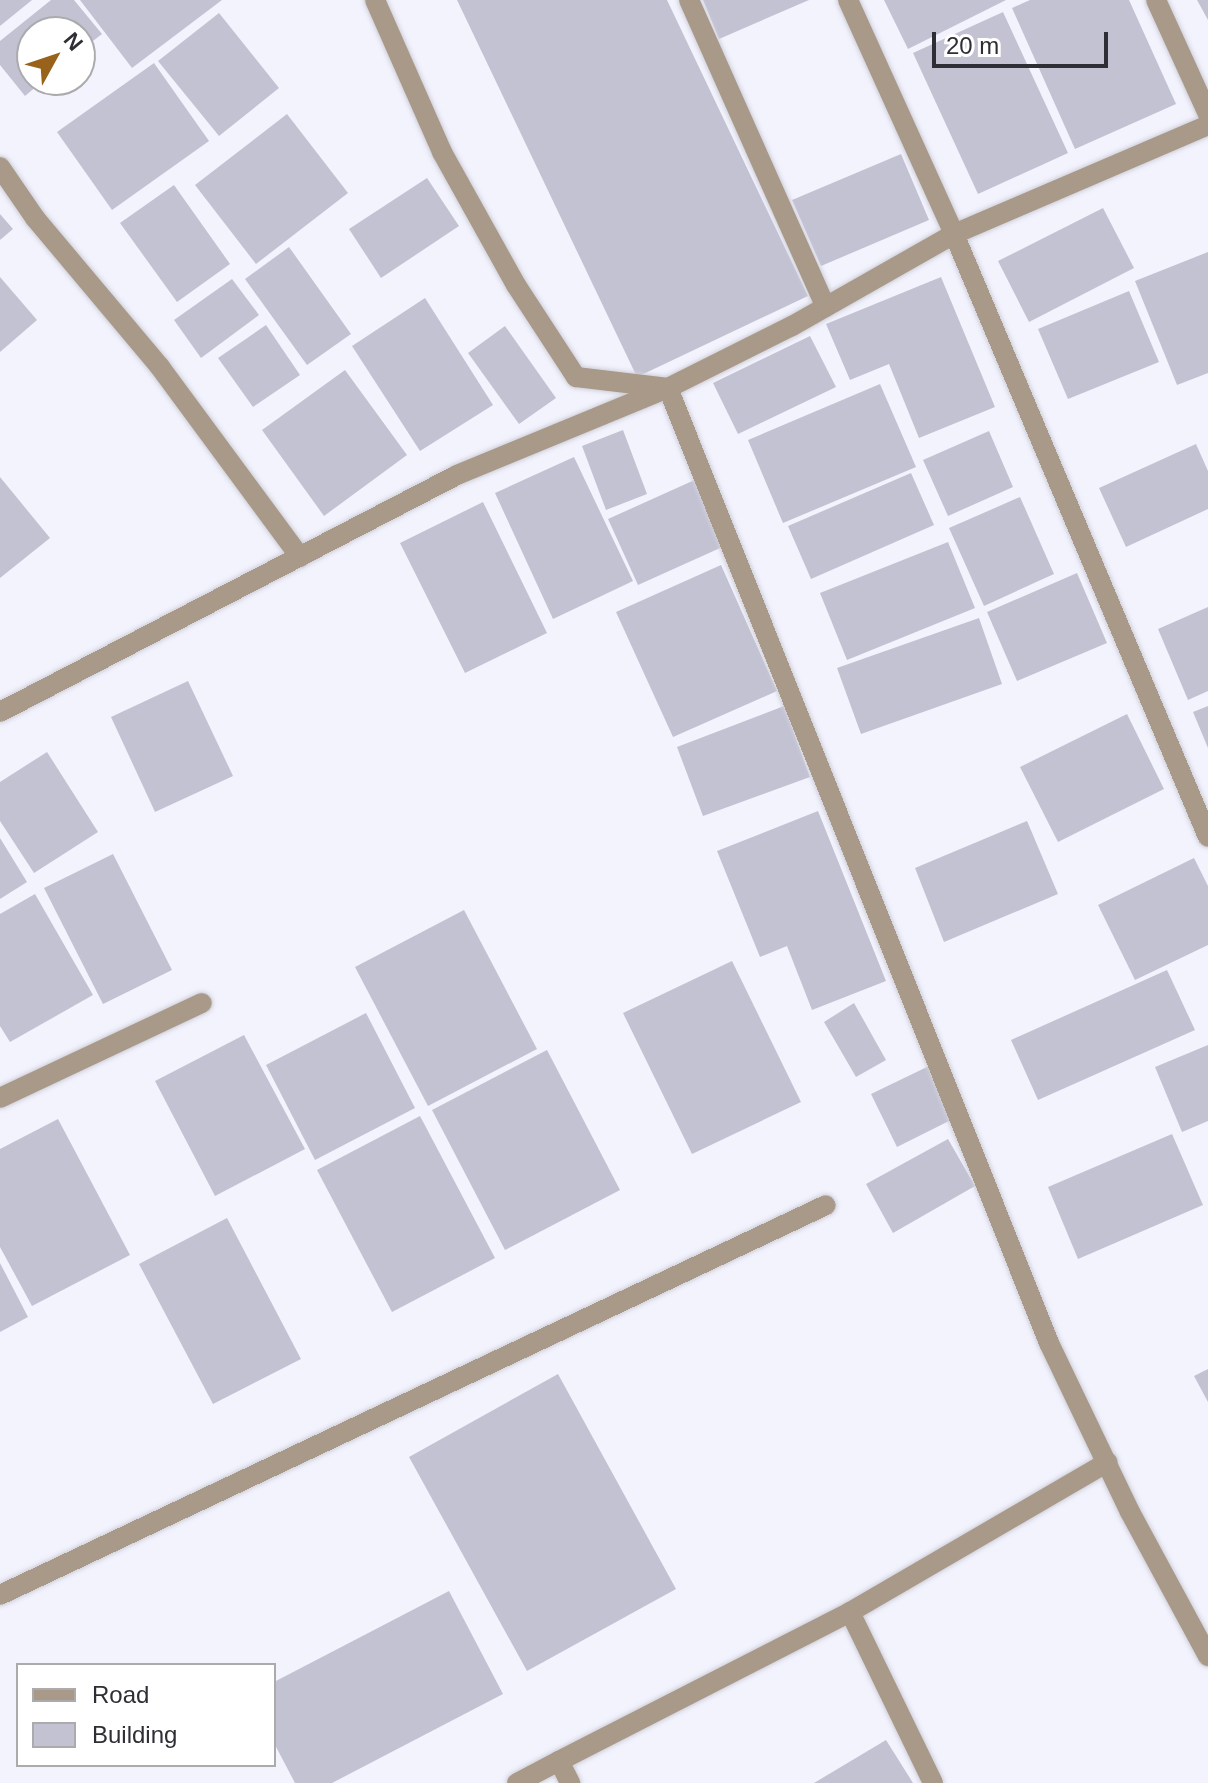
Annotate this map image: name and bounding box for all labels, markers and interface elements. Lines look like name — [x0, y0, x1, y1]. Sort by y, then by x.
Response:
north arrow — [16, 16, 96, 96]
scale bar — [936, 16, 1112, 66]
text: N — [59, 27, 88, 56]
text: 20 m — [946, 32, 999, 59]
legend — [16, 1663, 276, 1767]
text: Road — [92, 1681, 149, 1708]
text: Building — [92, 1721, 177, 1748]

